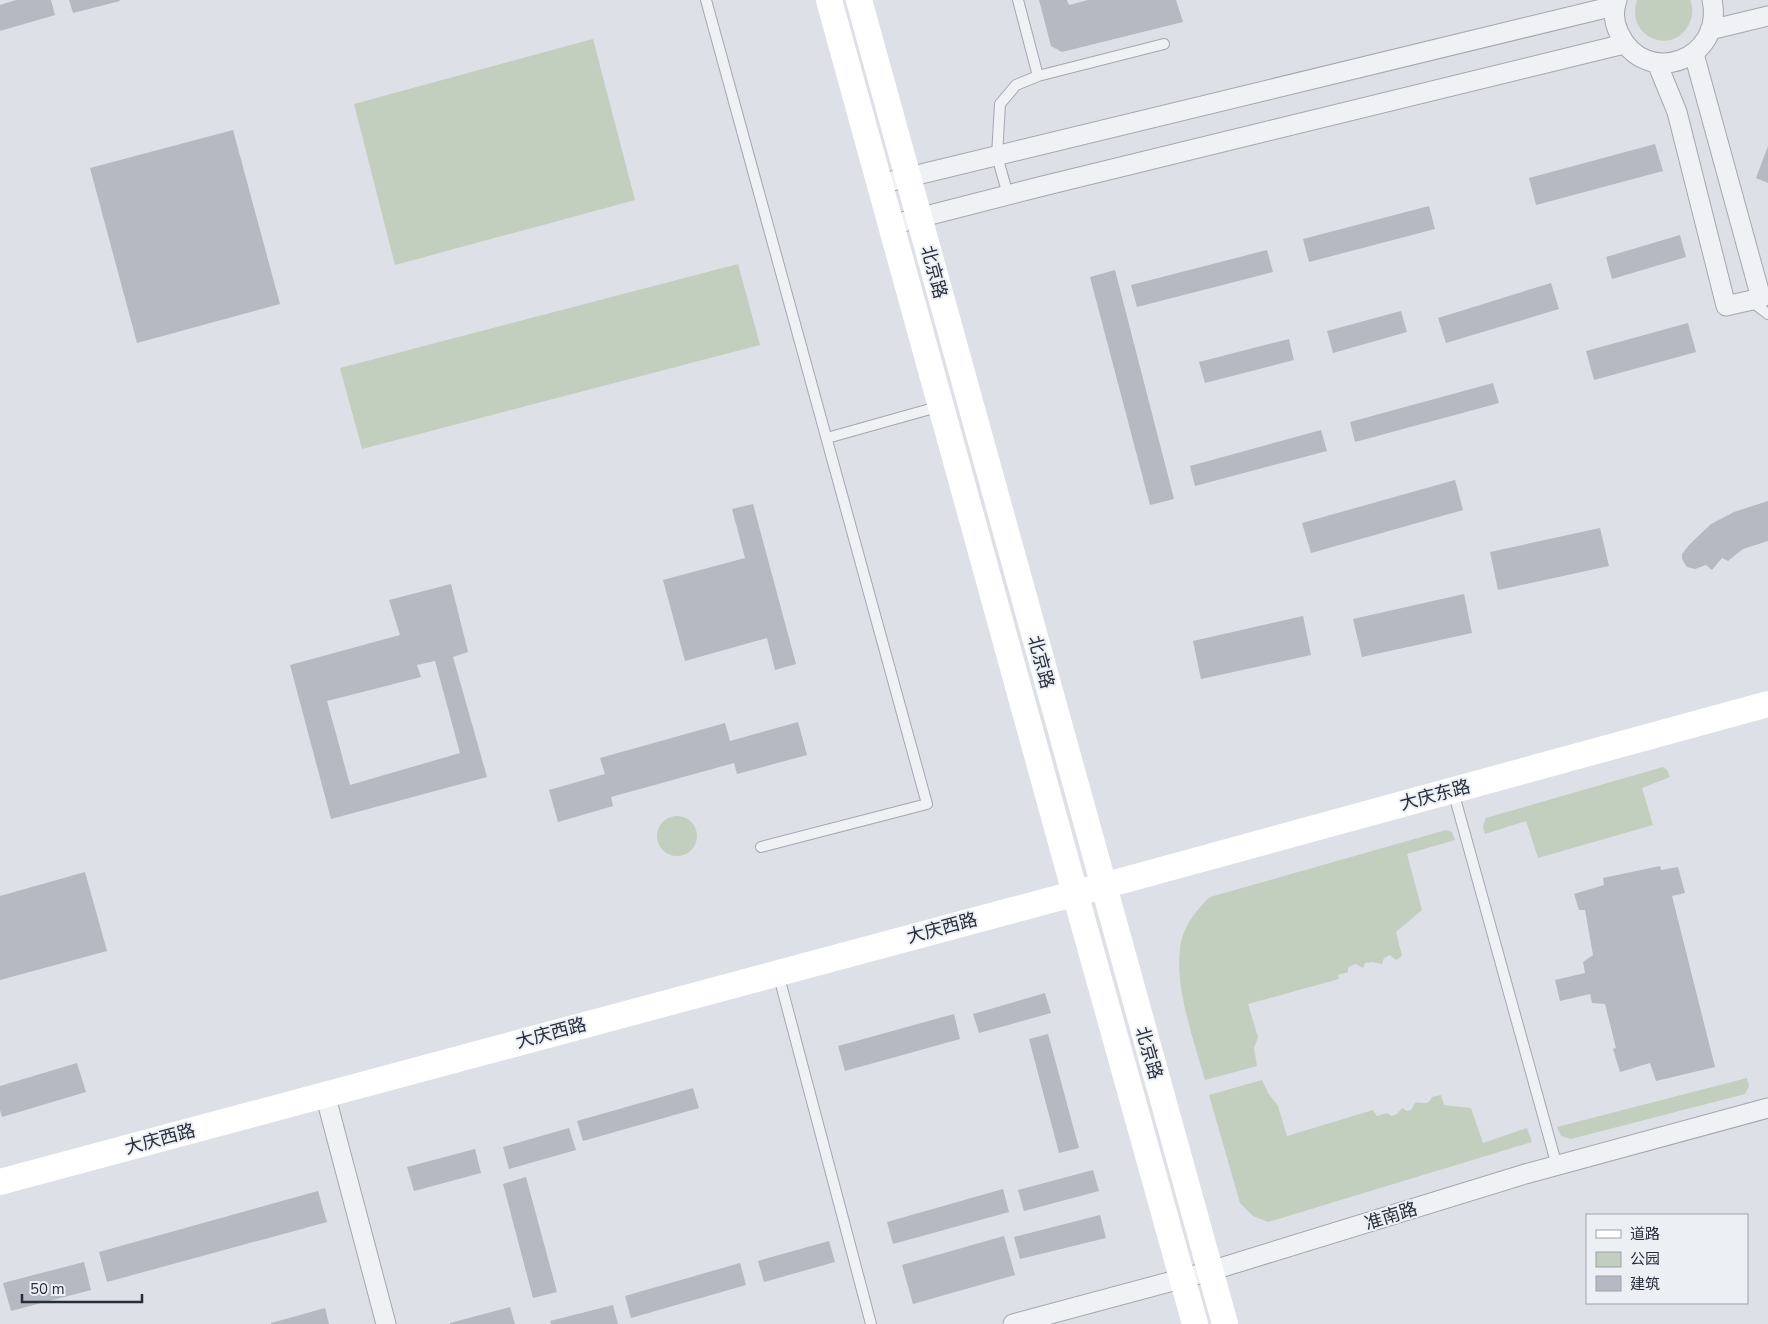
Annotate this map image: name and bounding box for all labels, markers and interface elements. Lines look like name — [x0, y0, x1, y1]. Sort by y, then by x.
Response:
street label: 北京路 — [915, 243, 953, 301]
street label: 北京路 — [1022, 633, 1060, 691]
street label: 大庆东路 — [1397, 774, 1473, 816]
street label: 大庆西路 — [904, 907, 980, 949]
street label: 大庆西路 — [513, 1012, 589, 1054]
street label: 北京路 — [1130, 1024, 1168, 1082]
street label: 大庆西路 — [122, 1118, 198, 1160]
street label: 准南路 — [1362, 1197, 1420, 1235]
legend — [1586, 1214, 1748, 1304]
text: 道路 — [1630, 1224, 1660, 1244]
text: 公园 — [1630, 1249, 1660, 1269]
scale bar — [22, 1272, 142, 1304]
text: 建筑 — [1630, 1274, 1660, 1294]
text: 50 m — [30, 1279, 65, 1299]

